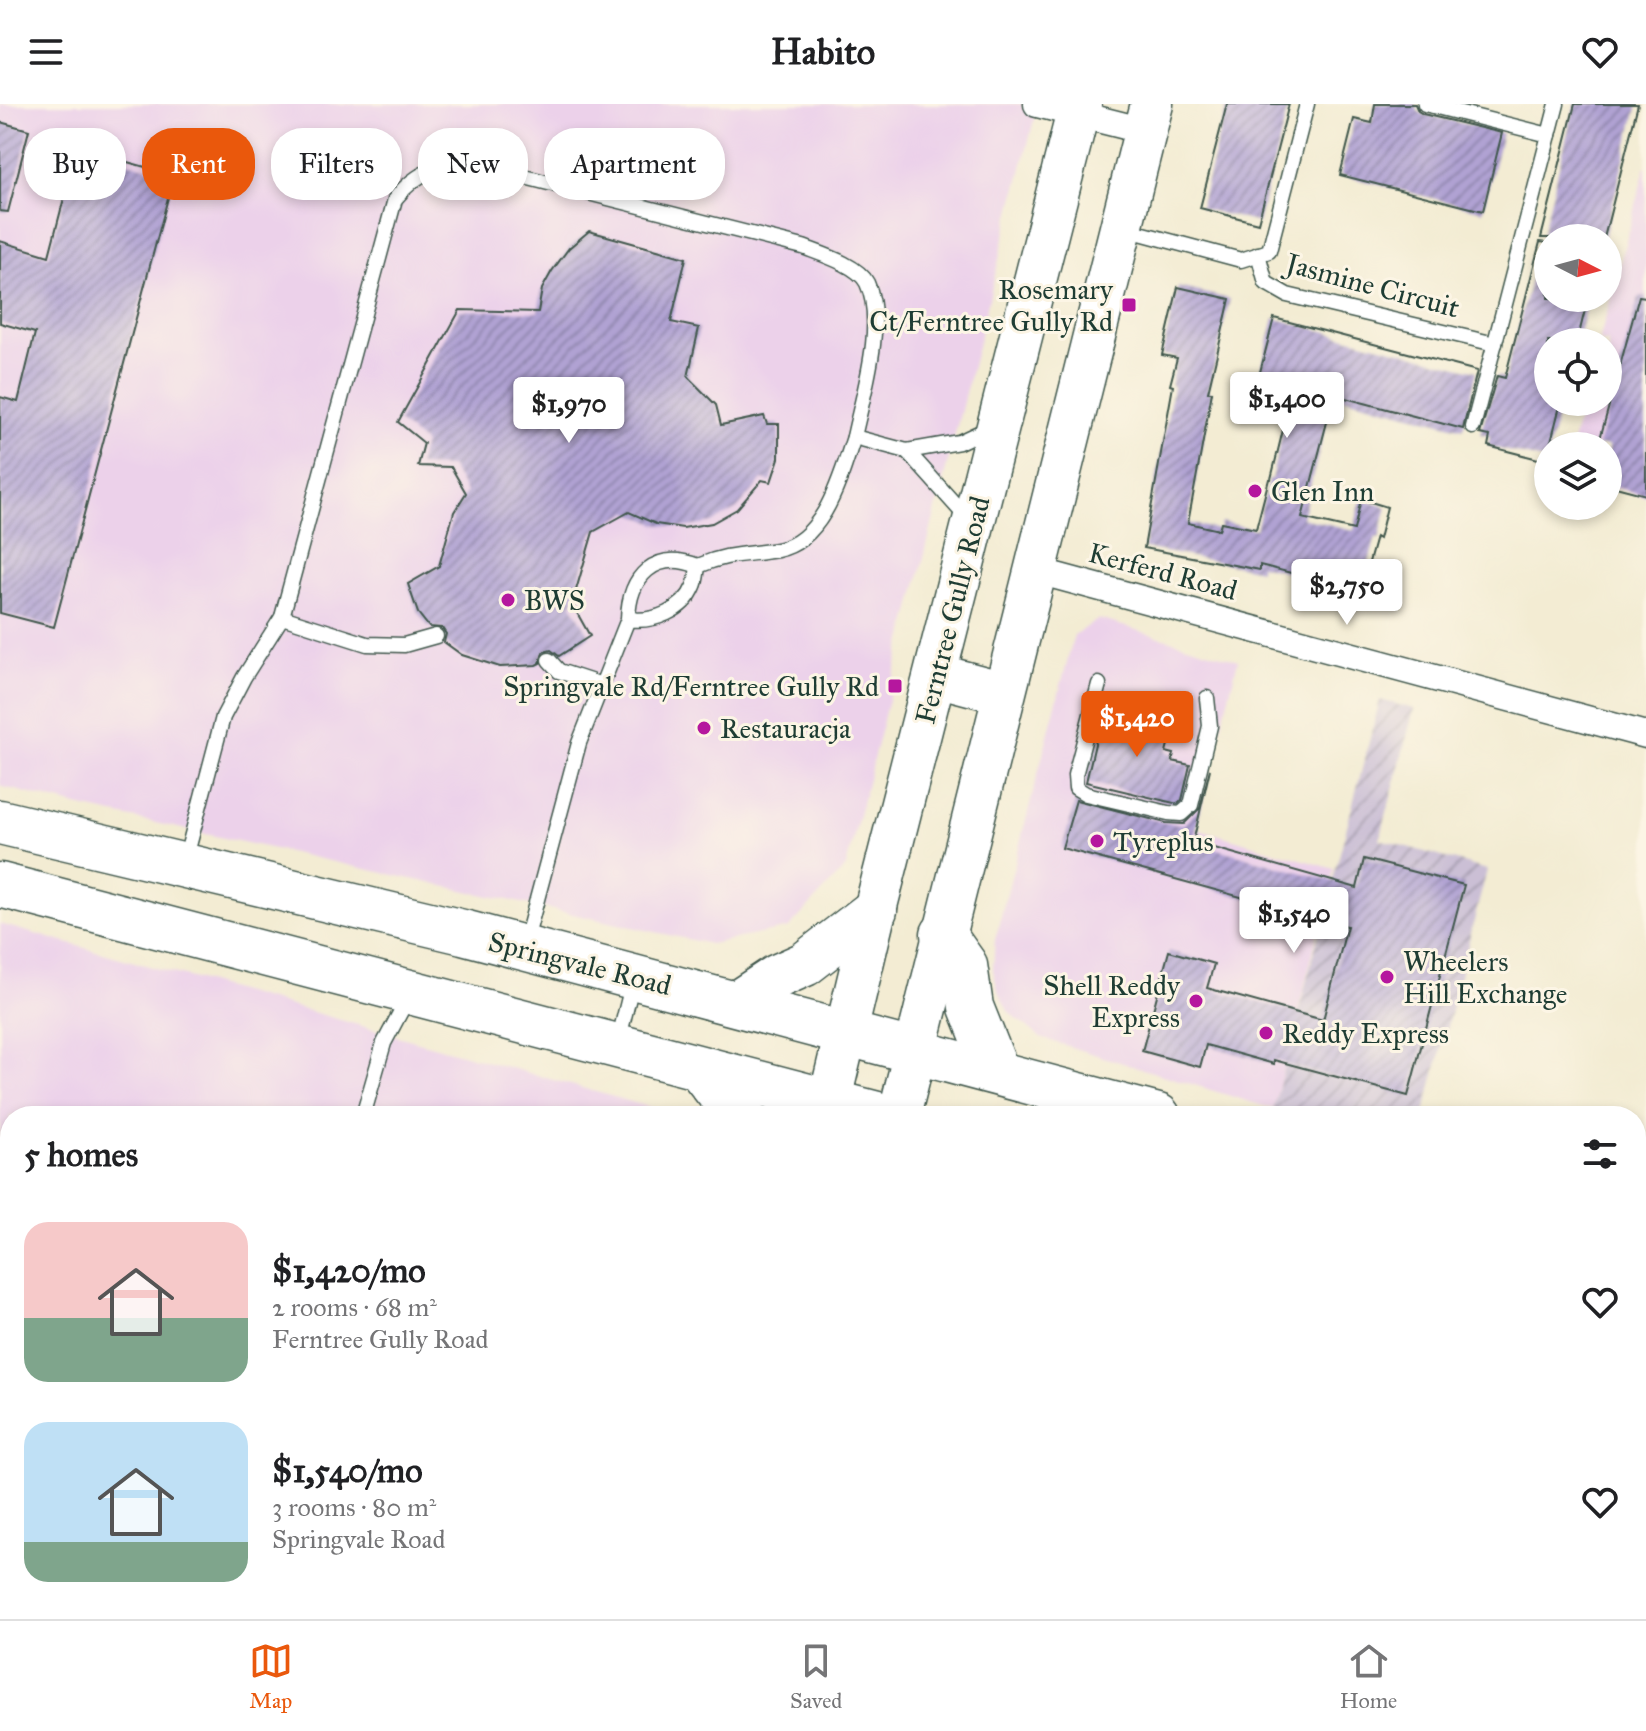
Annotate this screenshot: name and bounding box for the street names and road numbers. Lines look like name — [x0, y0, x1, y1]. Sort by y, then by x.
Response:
street label: Jasmine Circuit — [1279, 245, 1464, 325]
street label: Ferntree Gully Road — [907, 493, 998, 728]
street label: Kerferd Road — [1085, 535, 1241, 608]
street label: Springvale Road — [485, 924, 675, 1003]

